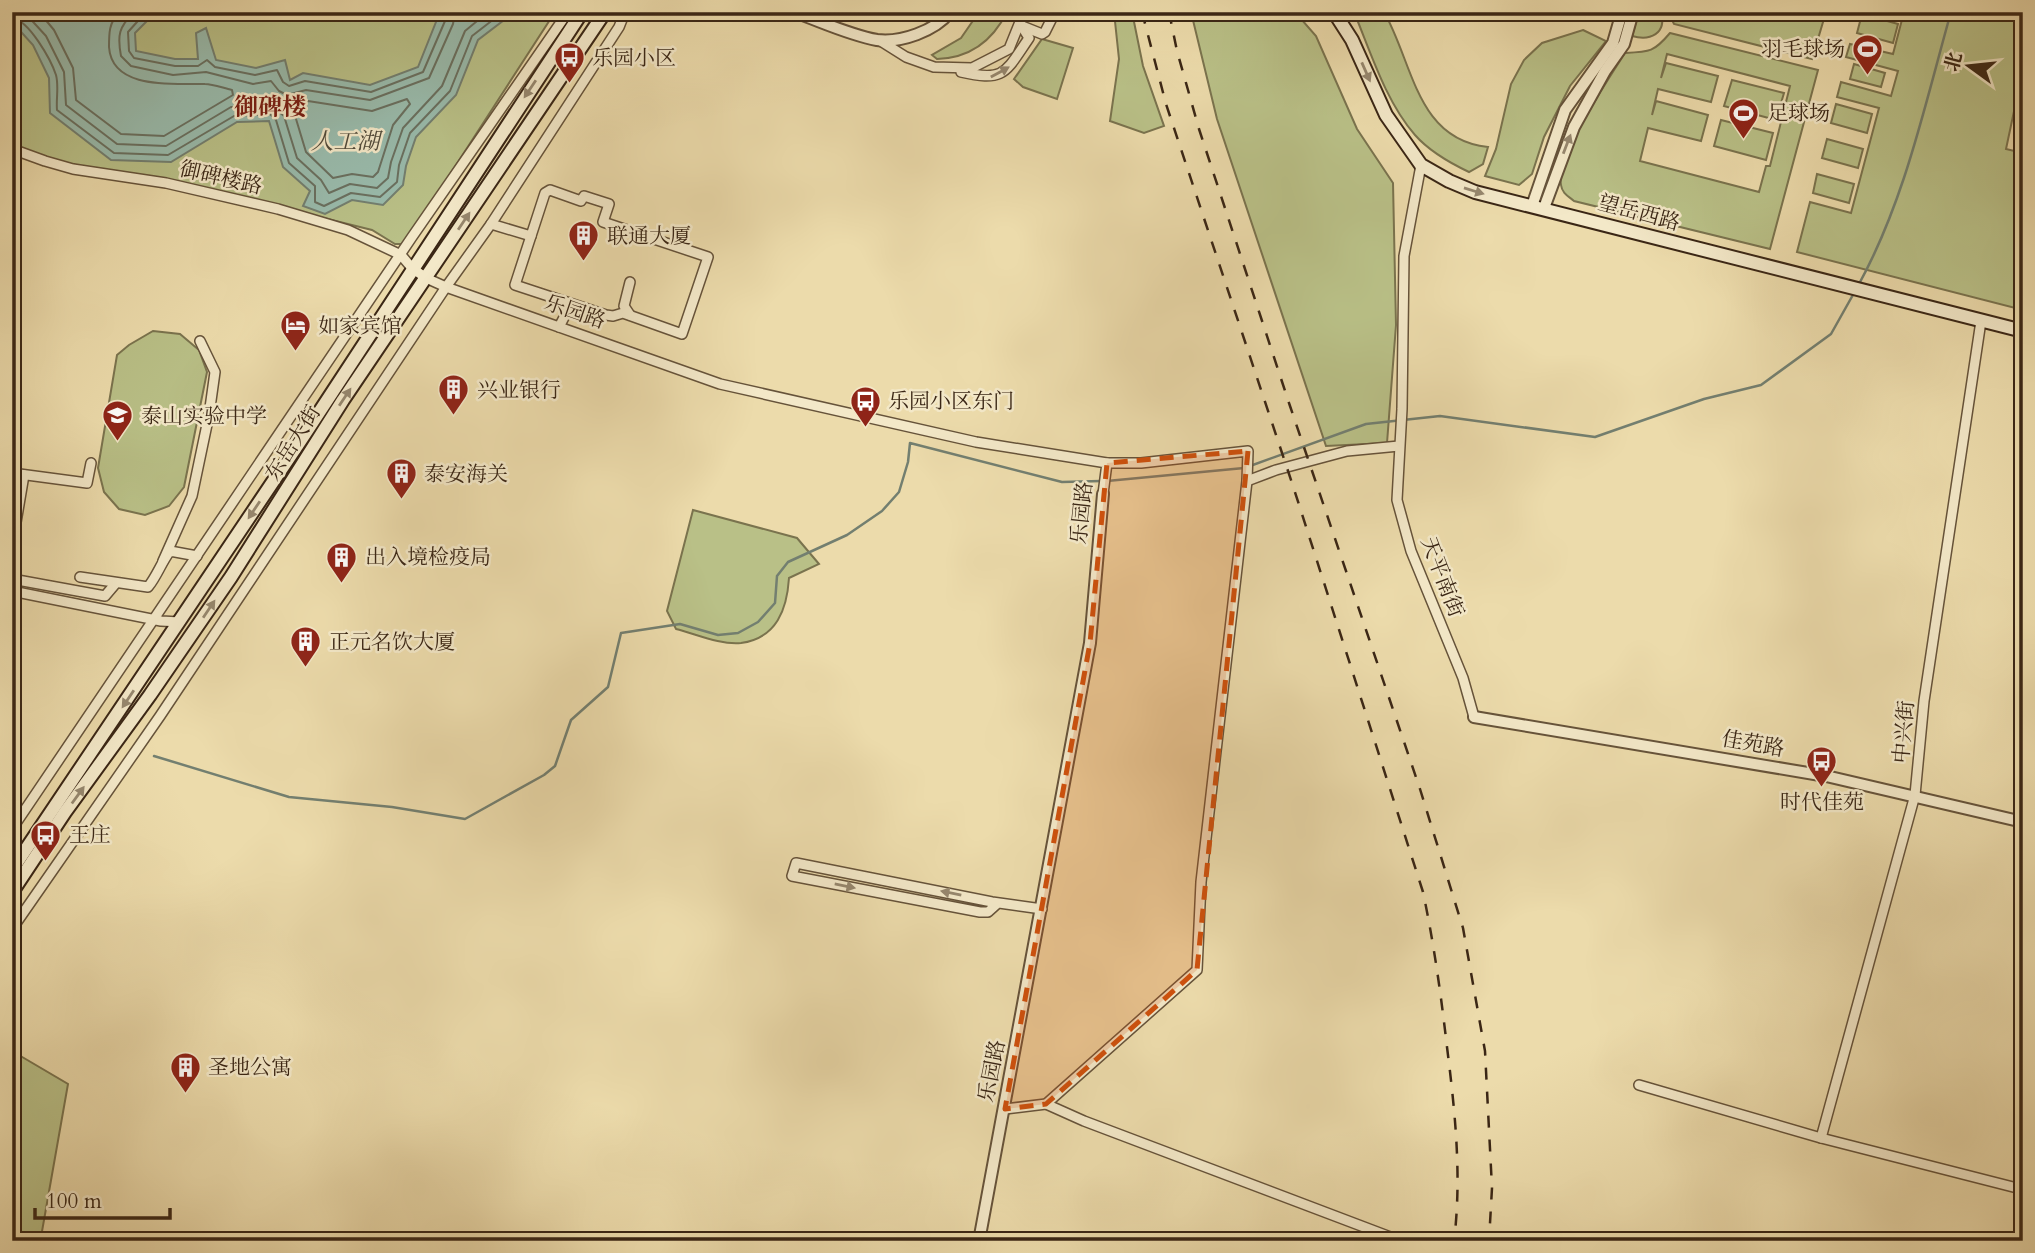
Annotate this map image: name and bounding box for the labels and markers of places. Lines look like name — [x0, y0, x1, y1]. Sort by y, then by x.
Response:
sports icon: 羽毛球场 — [1851, 32, 1885, 76]
place label: 羽毛球场 — [1761, 35, 1845, 64]
bus stop icon: 乐园小区 — [552, 41, 586, 85]
place label: 乐园小区 — [592, 44, 676, 73]
sports icon: 足球场 — [1727, 96, 1761, 140]
place label: 足球场 — [1767, 99, 1830, 128]
building icon: 联通大厦 — [567, 219, 601, 263]
place label: 联通大厦 — [607, 222, 691, 251]
hotel icon: 如家宾馆 — [278, 309, 312, 353]
place label: 如家宾馆 — [318, 312, 402, 341]
building icon: 兴业银行 — [437, 373, 471, 417]
place label: 兴业银行 — [477, 376, 561, 405]
bus stop icon: 乐园小区东门 — [848, 384, 882, 428]
place label: 乐园小区东门 — [888, 387, 1014, 416]
school or university icon: 泰山实验中学 — [101, 399, 135, 443]
place label: 泰山实验中学 — [141, 402, 267, 431]
building icon: 泰安海关 — [384, 457, 418, 501]
place label: 泰安海关 — [424, 460, 508, 489]
building icon: 出入境检疫局 — [325, 540, 359, 584]
place label: 出入境检疫局 — [365, 543, 491, 572]
building icon: 正元名饮大厦 — [289, 625, 323, 669]
place label: 正元名饮大厦 — [329, 628, 455, 657]
bus stop icon: 时代佳苑 — [1805, 745, 1839, 789]
place label: 时代佳苑 — [1780, 788, 1864, 817]
bus stop icon: 王庄 — [29, 818, 63, 862]
place label: 王庄 — [69, 821, 111, 850]
building icon: 圣地公寓 — [168, 1050, 202, 1094]
place label: 圣地公寓 — [208, 1053, 292, 1082]

